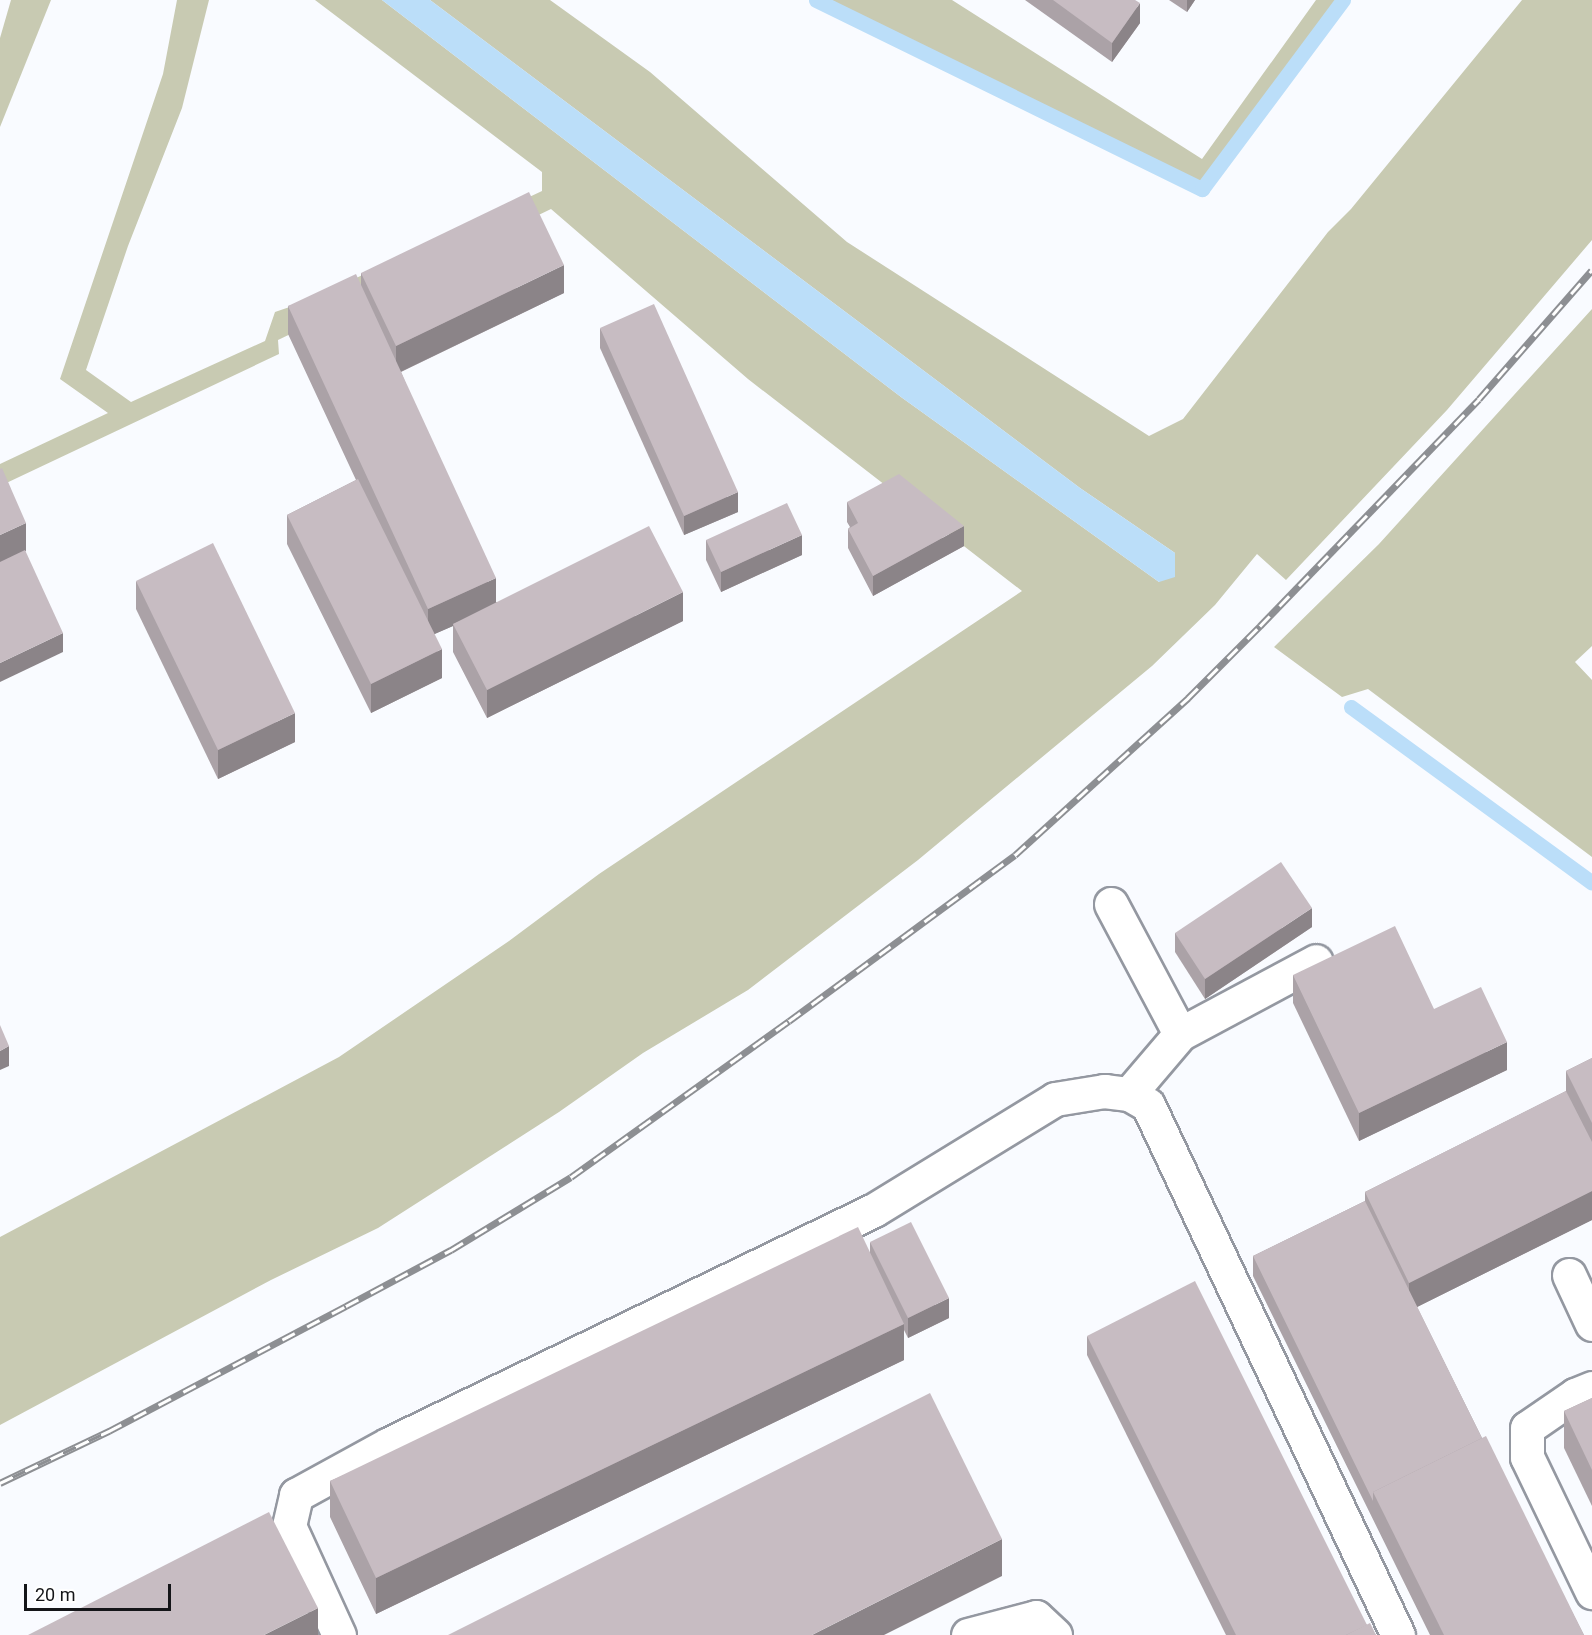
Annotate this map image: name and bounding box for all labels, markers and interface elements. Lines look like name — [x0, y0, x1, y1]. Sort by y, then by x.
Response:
scale bar — [27, 1572, 174, 1610]
text: 20 m — [35, 1584, 75, 1605]

